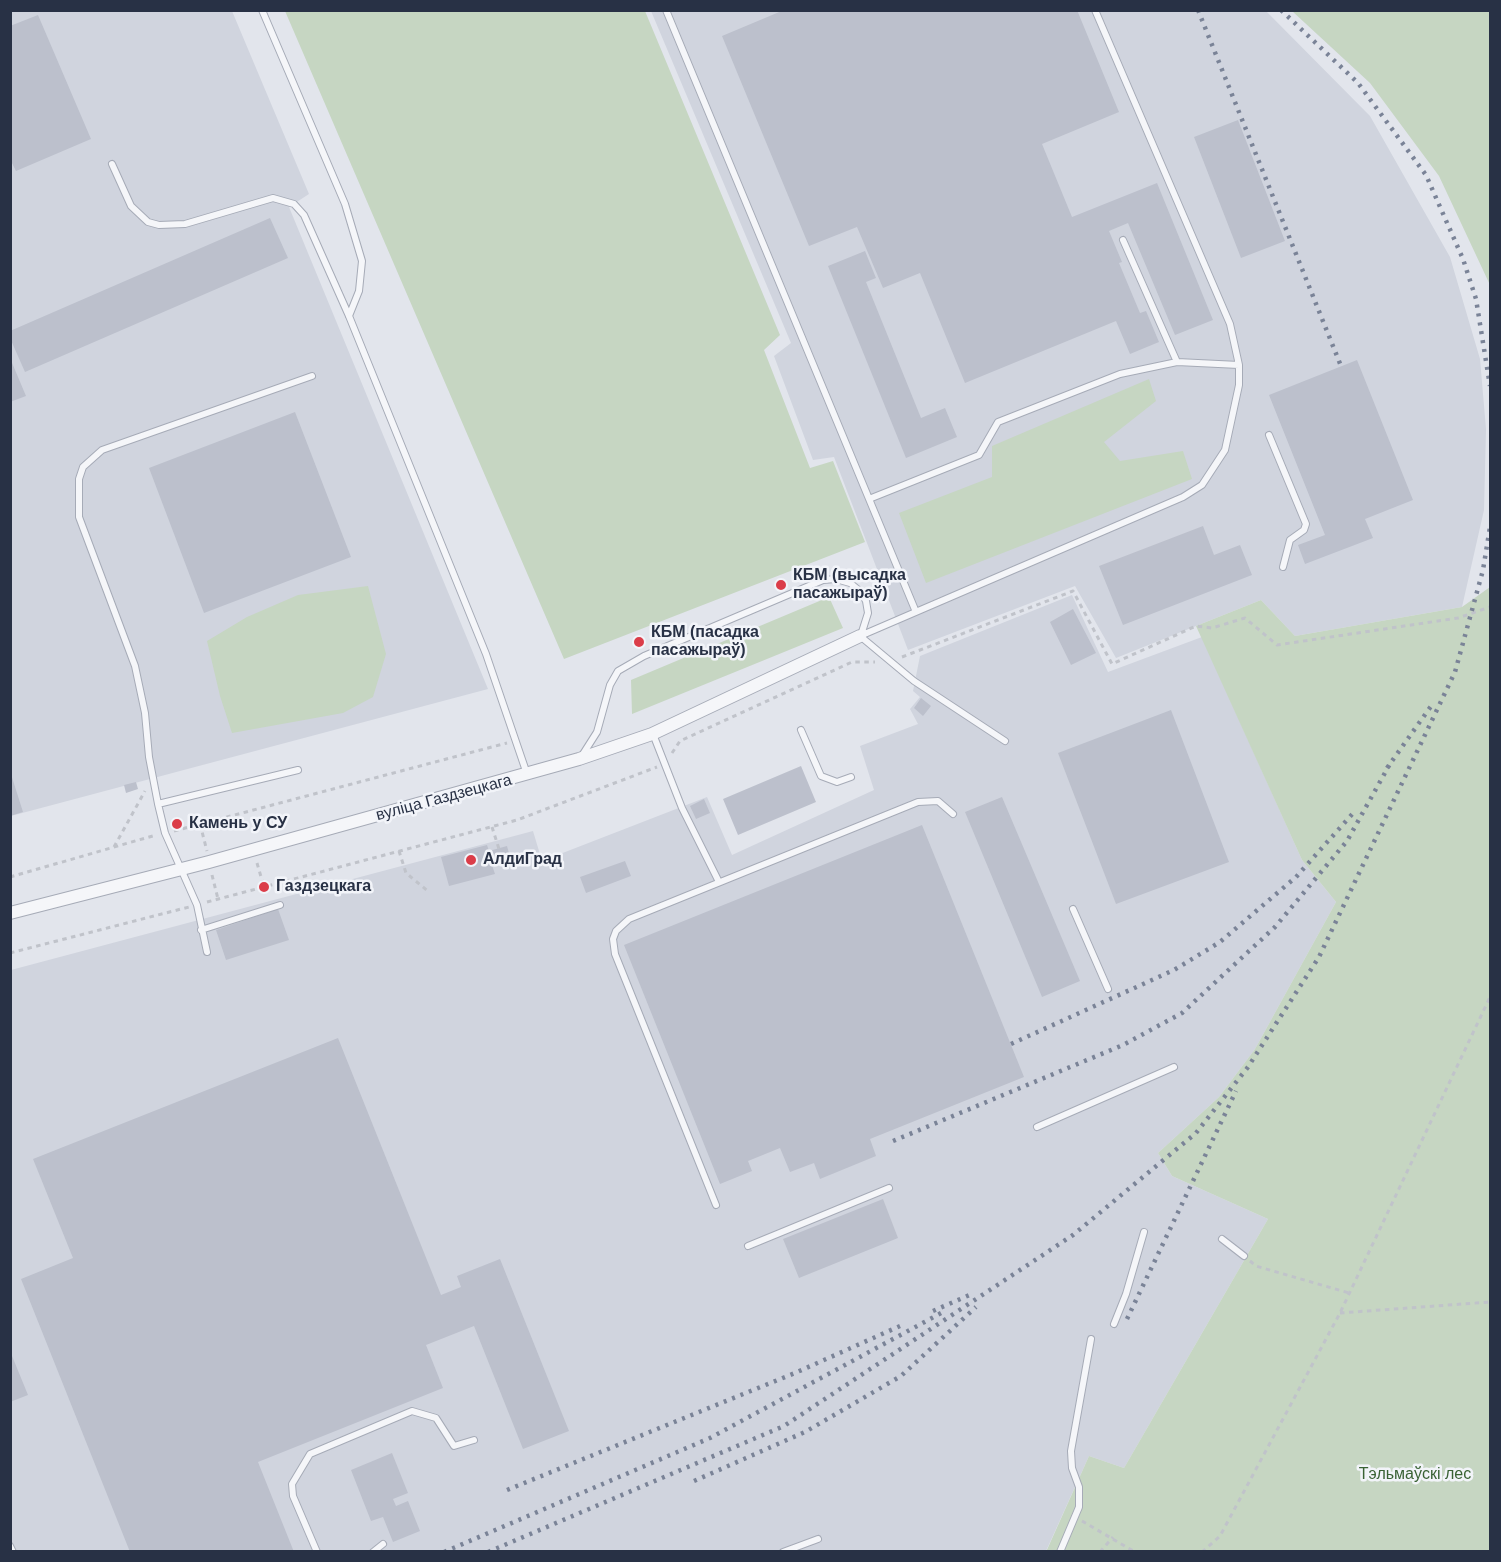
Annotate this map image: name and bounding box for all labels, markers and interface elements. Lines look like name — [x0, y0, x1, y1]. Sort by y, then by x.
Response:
place label: КБМ (высадка пасажыраў) — [793, 566, 906, 604]
marker: КБМ (высадка пасажыраў) — [774, 578, 788, 592]
place label: КБМ (пасадка пасажыраў) — [651, 623, 759, 661]
marker: КБМ (пасадка пасажыраў) — [632, 635, 646, 649]
street label: вуліца Газдзецкага — [374, 771, 514, 825]
place label: Камень у СУ — [189, 814, 287, 834]
marker: Камень у СУ — [170, 817, 184, 831]
place label: АлдиГрад — [483, 850, 562, 870]
marker: АлдиГрад — [464, 853, 478, 867]
place label: Газдзецкага — [276, 877, 371, 897]
marker: Газдзецкага — [257, 880, 271, 894]
park label: Тэльмаўскі лес — [1359, 1465, 1471, 1485]

